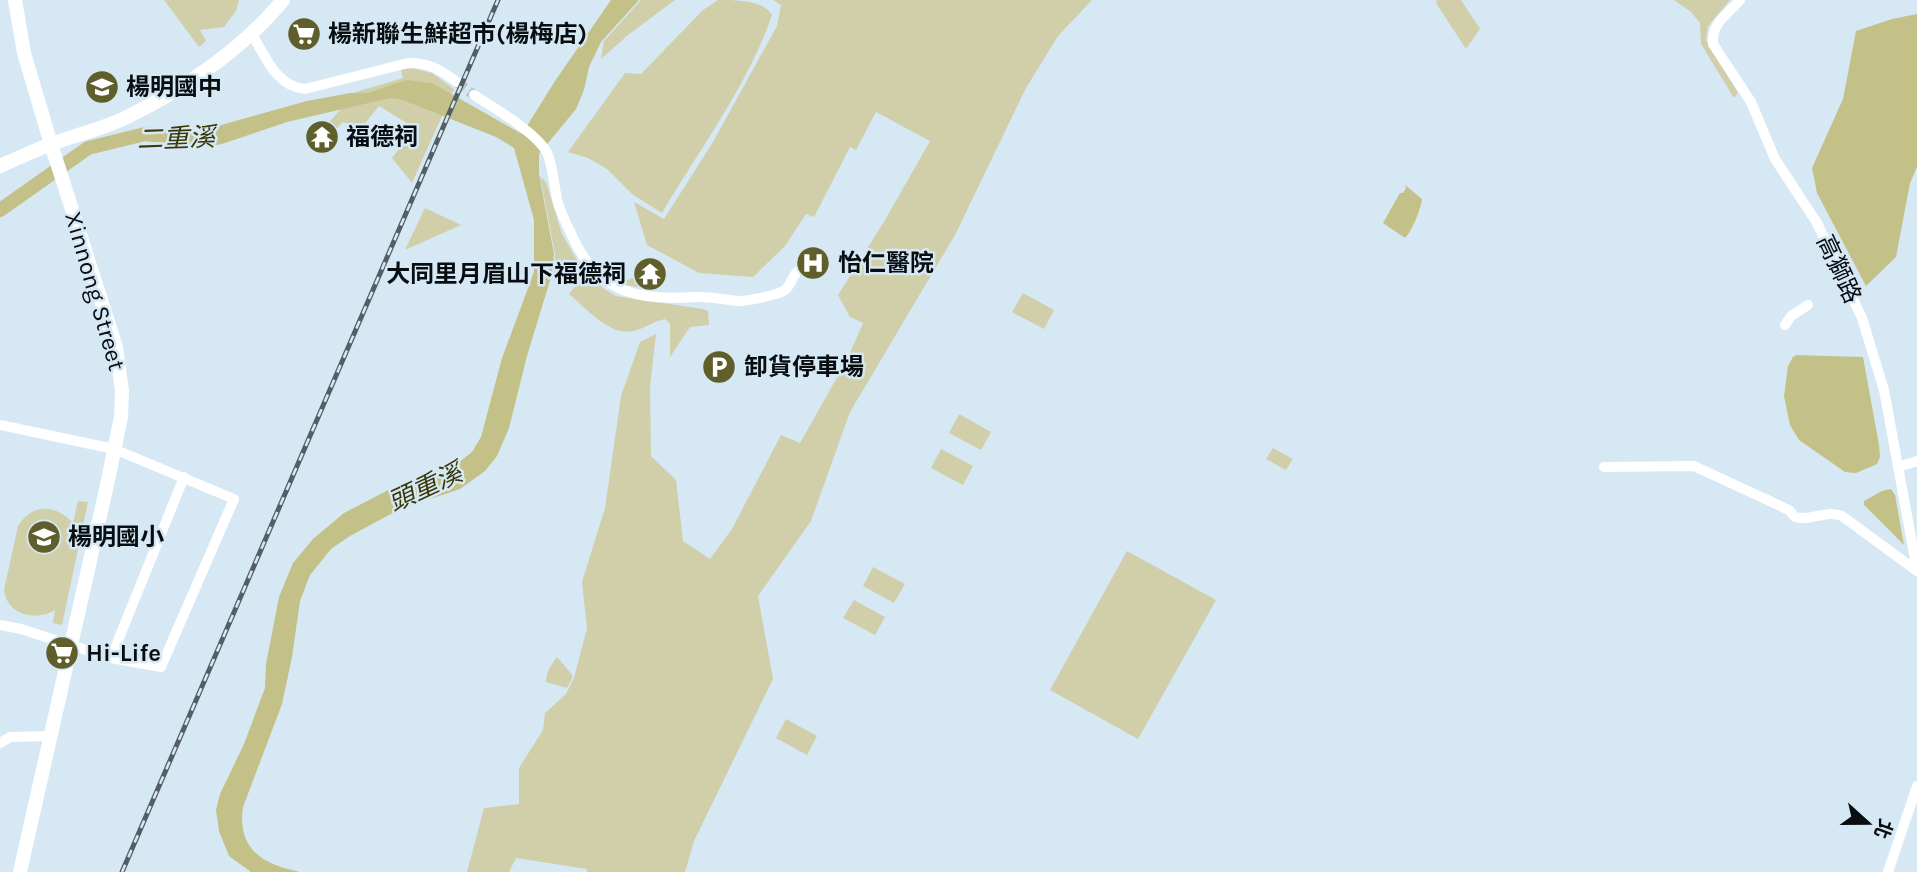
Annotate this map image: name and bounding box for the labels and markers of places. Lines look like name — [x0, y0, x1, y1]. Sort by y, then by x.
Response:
supermarket icon: 楊新聯生鮮超市(楊梅店) — [285, 15, 323, 53]
place label: 楊新聯生鮮超市(楊梅店) — [328, 20, 587, 48]
school or university icon: 楊明國中 — [83, 68, 121, 106]
place label: 楊明國中 — [126, 73, 222, 101]
temple icon: 福德祠 — [303, 118, 341, 156]
place label: 福德祠 — [346, 123, 418, 151]
hospital icon: 怡仁醫院 — [794, 244, 832, 282]
place label: 怡仁醫院 — [838, 249, 934, 277]
temple icon: 大同里月眉山下福德祠 — [631, 255, 669, 293]
place label: 大同里月眉山下福德祠 — [386, 260, 626, 288]
parking icon: 卸貨停車場 — [700, 348, 738, 386]
place label: 卸貨停車場 — [744, 353, 864, 381]
school or university icon: 楊明國小 — [25, 518, 63, 556]
place label: 楊明國小 — [68, 523, 164, 551]
supermarket icon: Hi-Life — [43, 634, 81, 672]
place label: Hi-Life — [86, 639, 161, 667]

